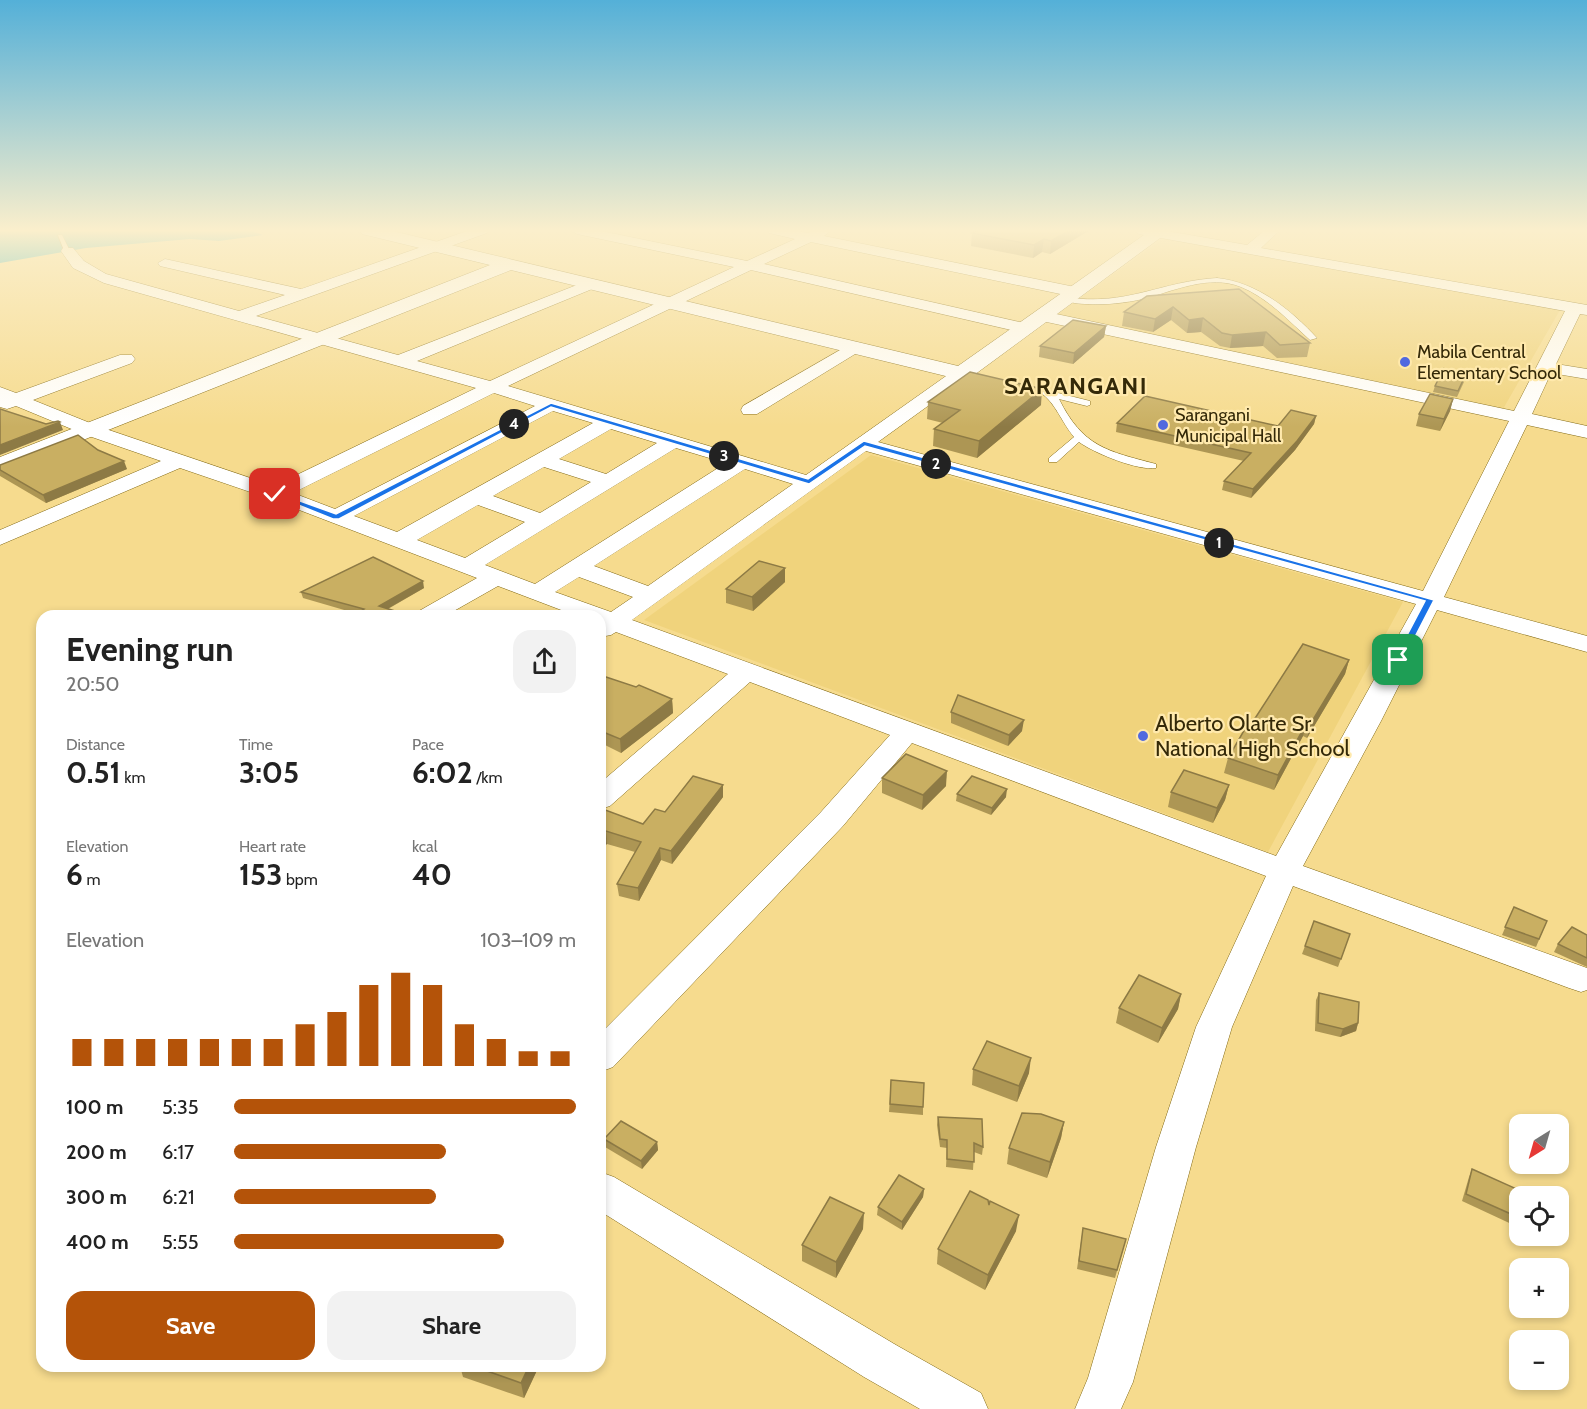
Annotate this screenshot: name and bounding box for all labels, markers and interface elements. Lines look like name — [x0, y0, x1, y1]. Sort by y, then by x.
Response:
place label: Mabila Central Elementary School — [1417, 341, 1562, 384]
marker: Mabila Central Elementary School — [1398, 355, 1412, 369]
district label: SARANGANI — [1004, 371, 1148, 400]
place label: Sarangani Municipal Hall — [1175, 404, 1282, 447]
pin: 4 — [499, 409, 529, 439]
text: 4 — [509, 414, 519, 433]
marker: Sarangani Municipal Hall — [1156, 418, 1170, 432]
pin: 3 — [709, 441, 739, 471]
text: 3 — [720, 446, 728, 465]
pin: 2 — [921, 449, 951, 479]
text: 2 — [932, 454, 940, 473]
pin — [249, 468, 300, 519]
icon: check — [258, 477, 291, 510]
pin: 1 — [1204, 528, 1234, 558]
text: 1 — [1216, 533, 1222, 552]
text: Evening run — [66, 629, 233, 669]
button: share — [513, 630, 576, 693]
pin — [1372, 634, 1423, 685]
icon: arrive — [1381, 643, 1414, 676]
text: 20:50 — [66, 672, 119, 696]
place label: Alberto Olarte Sr. National High School — [1155, 710, 1351, 762]
marker: Alberto Olarte Sr. National High School — [1136, 729, 1150, 743]
text: Distance — [66, 735, 125, 754]
text: Time — [239, 735, 273, 754]
text: Pace — [412, 735, 444, 754]
text: 0.51 — [66, 754, 121, 791]
text: 3:05 — [239, 754, 299, 791]
text: 6:02 — [412, 754, 473, 791]
text: km — [121, 768, 146, 787]
text: /km — [473, 768, 503, 787]
text: Elevation — [66, 837, 129, 856]
text: Heart rate — [239, 837, 306, 856]
text: kcal — [412, 837, 438, 856]
text: 6 — [66, 856, 83, 893]
text: 153 — [239, 856, 282, 893]
text: 40 — [412, 856, 452, 893]
text: m — [83, 870, 101, 889]
text: bpm — [282, 870, 318, 889]
text: Elevation — [66, 928, 144, 952]
text: 103–109 m — [480, 928, 576, 952]
text: 100 m — [66, 1095, 124, 1119]
text: 5:35 — [162, 1095, 199, 1119]
north arrow — [1509, 1114, 1569, 1174]
map controls — [1509, 1114, 1569, 1390]
text: 200 m — [66, 1140, 127, 1164]
text: 6:17 — [162, 1140, 194, 1164]
text: 300 m — [66, 1185, 127, 1209]
text: 6:21 — [162, 1185, 195, 1209]
button: locate — [1509, 1186, 1569, 1246]
text: 400 m — [66, 1230, 129, 1254]
text: 5:55 — [162, 1230, 199, 1254]
button: + — [1509, 1258, 1569, 1318]
button: Save — [66, 1291, 315, 1360]
button: Share — [327, 1291, 576, 1360]
button: − — [1509, 1330, 1569, 1390]

